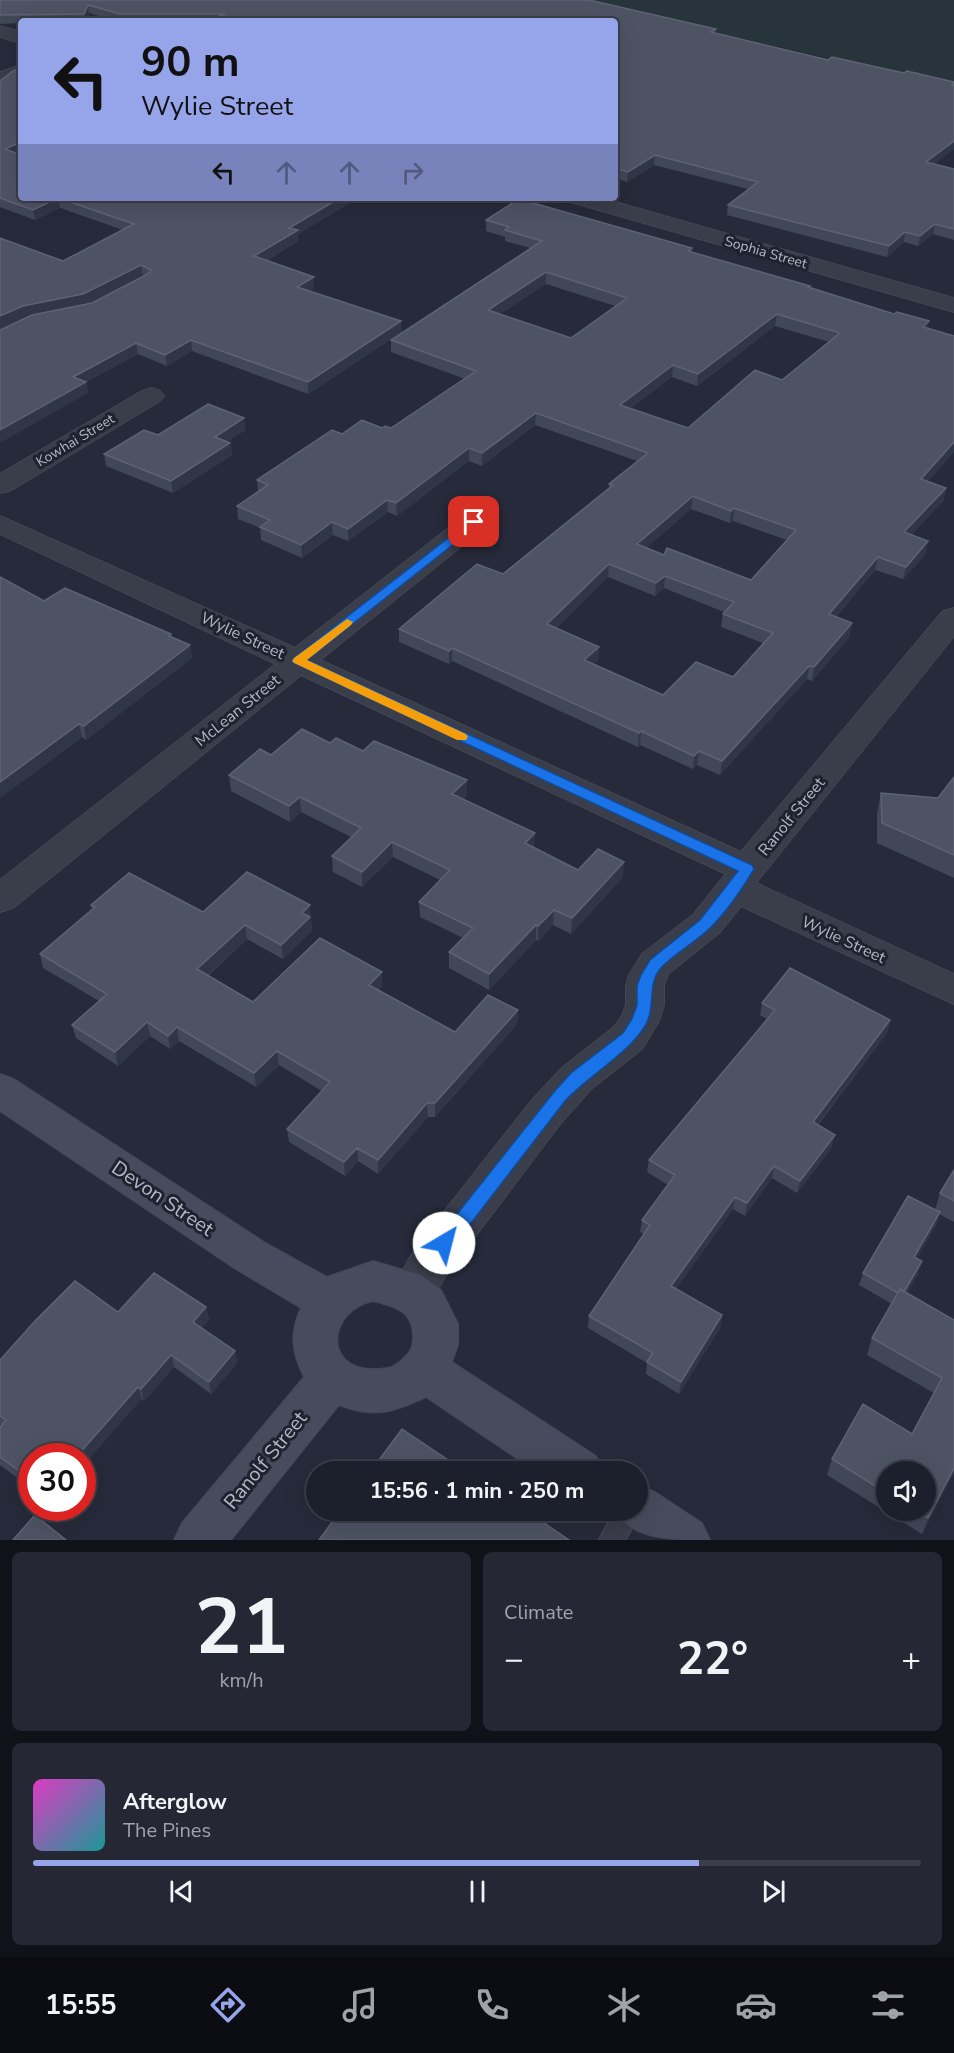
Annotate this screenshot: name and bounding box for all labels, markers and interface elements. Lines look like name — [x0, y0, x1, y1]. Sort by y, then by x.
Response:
text: 90 m — [141, 34, 240, 91]
icon: left — [42, 42, 120, 120]
text: Wylie Street — [141, 88, 293, 125]
icon: left — [207, 156, 240, 189]
icon: ahead — [270, 156, 303, 189]
icon: ahead — [333, 156, 366, 189]
icon: right — [396, 156, 429, 189]
street label: Sophia Street — [722, 232, 809, 273]
street label: Kowhai Street — [32, 409, 118, 471]
pin — [448, 496, 499, 547]
icon: arrive — [457, 505, 490, 538]
street label: Wylie Street — [197, 607, 288, 665]
street label: McLean Street — [190, 669, 285, 752]
street label: Ranolf Street — [753, 773, 830, 860]
street label: Wylie Street — [798, 911, 889, 969]
street label: Devon Street — [106, 1154, 220, 1243]
position arrow — [412, 1211, 476, 1275]
street label: Ranolf Street — [218, 1405, 314, 1515]
speed limit sign: 30 — [18, 1443, 96, 1521]
map controls — [876, 1461, 936, 1521]
button: sound — [876, 1461, 936, 1521]
text: 15:56 · 1 min · 250 m — [370, 1476, 584, 1506]
text: 21 — [195, 1574, 288, 1681]
text: Climate — [504, 1599, 573, 1626]
text: 22° — [677, 1629, 748, 1690]
text: − — [504, 1637, 524, 1682]
text: + — [901, 1637, 921, 1682]
text: km/h — [219, 1667, 264, 1694]
text: Afterglow — [123, 1787, 227, 1817]
text: The Pines — [123, 1817, 211, 1844]
icon: previous — [165, 1875, 198, 1908]
icon: pause — [461, 1875, 494, 1908]
icon: next — [757, 1875, 790, 1908]
icon: directions — [207, 1984, 249, 2026]
icon: music — [339, 1984, 381, 2026]
icon: phone — [471, 1984, 513, 2026]
icon: climate — [603, 1984, 645, 2026]
icon: car — [735, 1984, 777, 2026]
icon: filters — [867, 1984, 909, 2026]
text: 15:55 — [45, 1987, 117, 2024]

